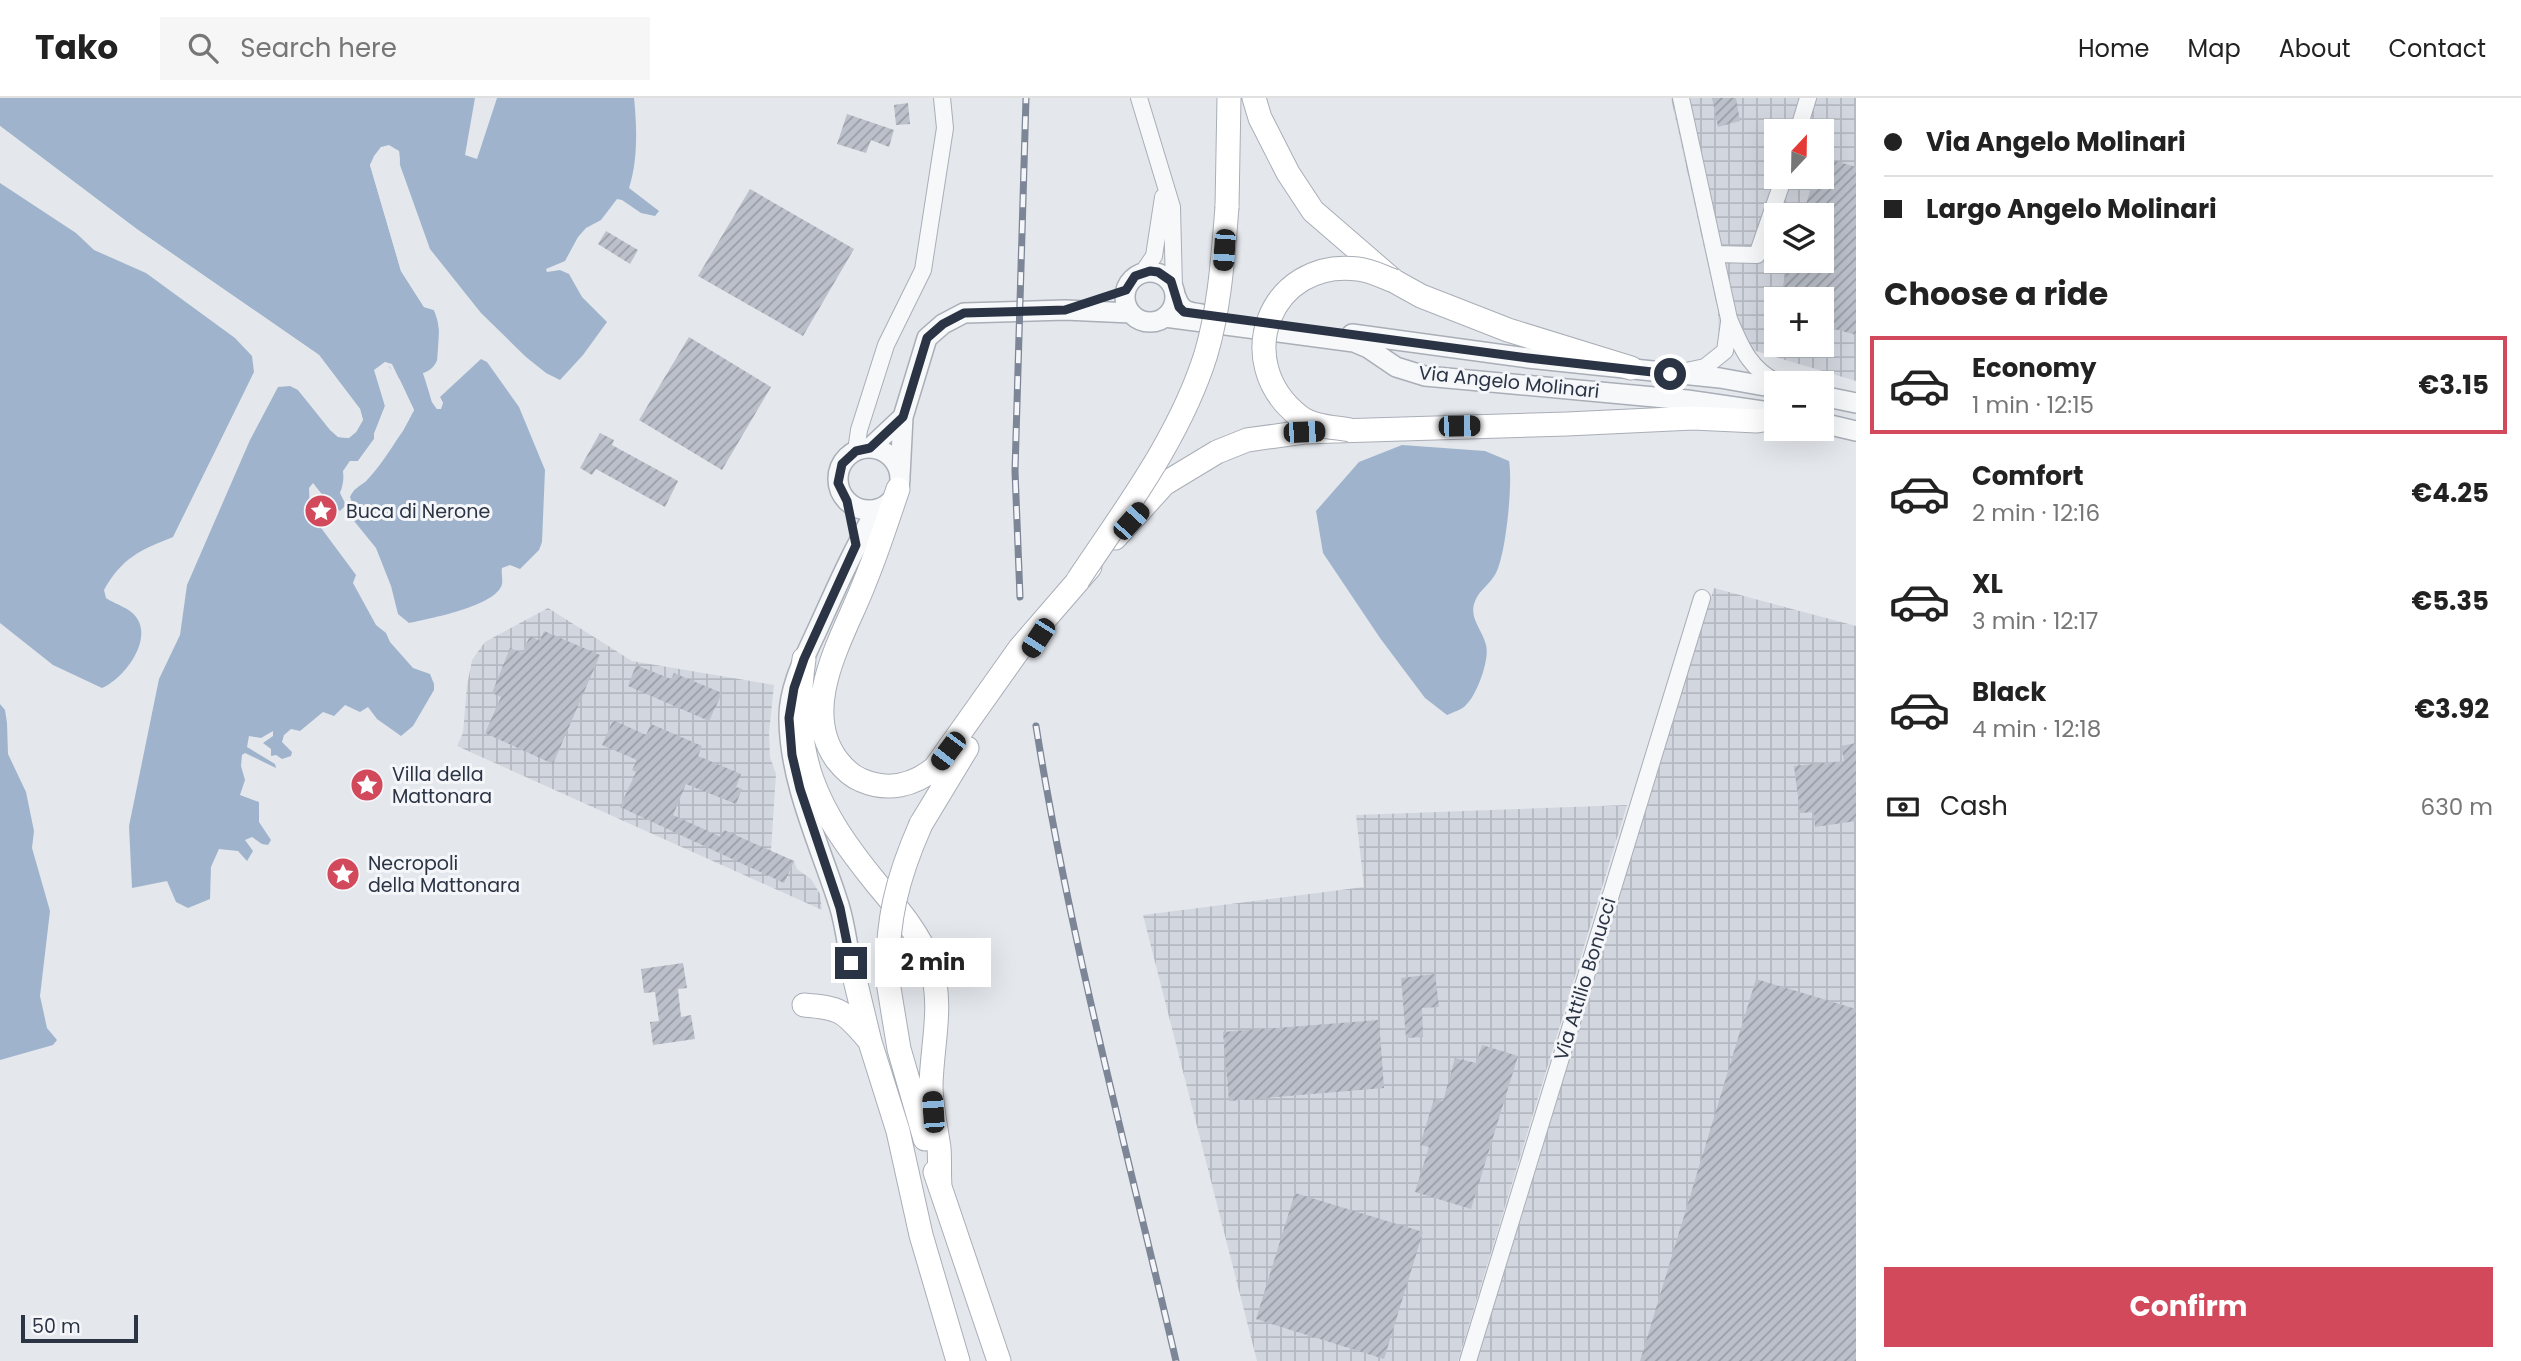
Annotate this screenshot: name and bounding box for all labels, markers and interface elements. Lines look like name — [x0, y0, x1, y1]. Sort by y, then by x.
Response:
search box — [160, 17, 650, 80]
text: Tako — [35, 24, 118, 71]
icon: search — [184, 29, 222, 67]
text: Search here — [240, 30, 397, 66]
text: Home — [2078, 32, 2150, 65]
text: Map — [2188, 32, 2241, 65]
text: About — [2279, 32, 2350, 65]
text: Contact — [2388, 32, 2486, 65]
north arrow — [1764, 119, 1834, 189]
map controls — [1764, 119, 1834, 441]
text: Via Angelo Molinari — [1926, 124, 2186, 160]
text: Largo Angelo Molinari — [1926, 191, 2217, 227]
button: layers — [1764, 203, 1834, 273]
car — [1213, 228, 1236, 272]
text: Choose a ride — [1884, 271, 2108, 316]
button: + — [1764, 287, 1834, 357]
text: Economy — [1972, 350, 2096, 386]
icon: car — [1888, 354, 1951, 417]
route start — [1654, 358, 1686, 390]
street label: Via Angelo Molinari — [1417, 359, 1601, 405]
text: €3.15 — [2419, 367, 2489, 403]
button: − — [1764, 371, 1834, 441]
text: 1 min · 12:15 — [1972, 389, 2094, 421]
car — [1438, 415, 1481, 437]
car — [1283, 421, 1326, 443]
text: Comfort — [1972, 458, 2084, 494]
icon: car — [1888, 462, 1951, 525]
text: €4.25 — [2412, 475, 2489, 511]
place icon: Buca di Nerone — [302, 492, 340, 530]
text: 2 min · 12:16 — [1972, 497, 2100, 529]
place label: Buca di Nerone — [346, 498, 490, 525]
car — [1110, 498, 1153, 544]
text: XL — [1972, 566, 2003, 602]
icon: car — [1888, 570, 1951, 633]
text: €5.35 — [2411, 583, 2489, 619]
text: 3 min · 12:17 — [1972, 605, 2098, 637]
car — [1018, 615, 1059, 661]
text: Black — [1972, 674, 2046, 710]
icon: car — [1888, 678, 1951, 741]
text: €3.92 — [2414, 691, 2489, 727]
text: 4 min · 12:18 — [1972, 713, 2101, 745]
car — [927, 728, 970, 774]
place label: Villa della Mattonara — [392, 761, 492, 810]
place icon: Villa della Mattonara — [348, 766, 386, 804]
icon: cash — [1884, 788, 1922, 826]
text: Cash — [1940, 788, 2008, 824]
text: 630 m — [2421, 791, 2493, 823]
place label: Necropoli della Mattonara — [368, 850, 520, 899]
place icon: Necropoli della Mattonara — [324, 855, 362, 893]
street label: Via Attilio Bonucci — [1547, 894, 1623, 1064]
callout: 2 min — [876, 938, 991, 988]
text: 2 min — [901, 946, 965, 978]
route end — [835, 947, 867, 979]
car — [922, 1090, 945, 1134]
button: Confirm — [1884, 1267, 2493, 1347]
scale bar — [21, 1312, 138, 1344]
text: 50 m — [32, 1313, 81, 1340]

